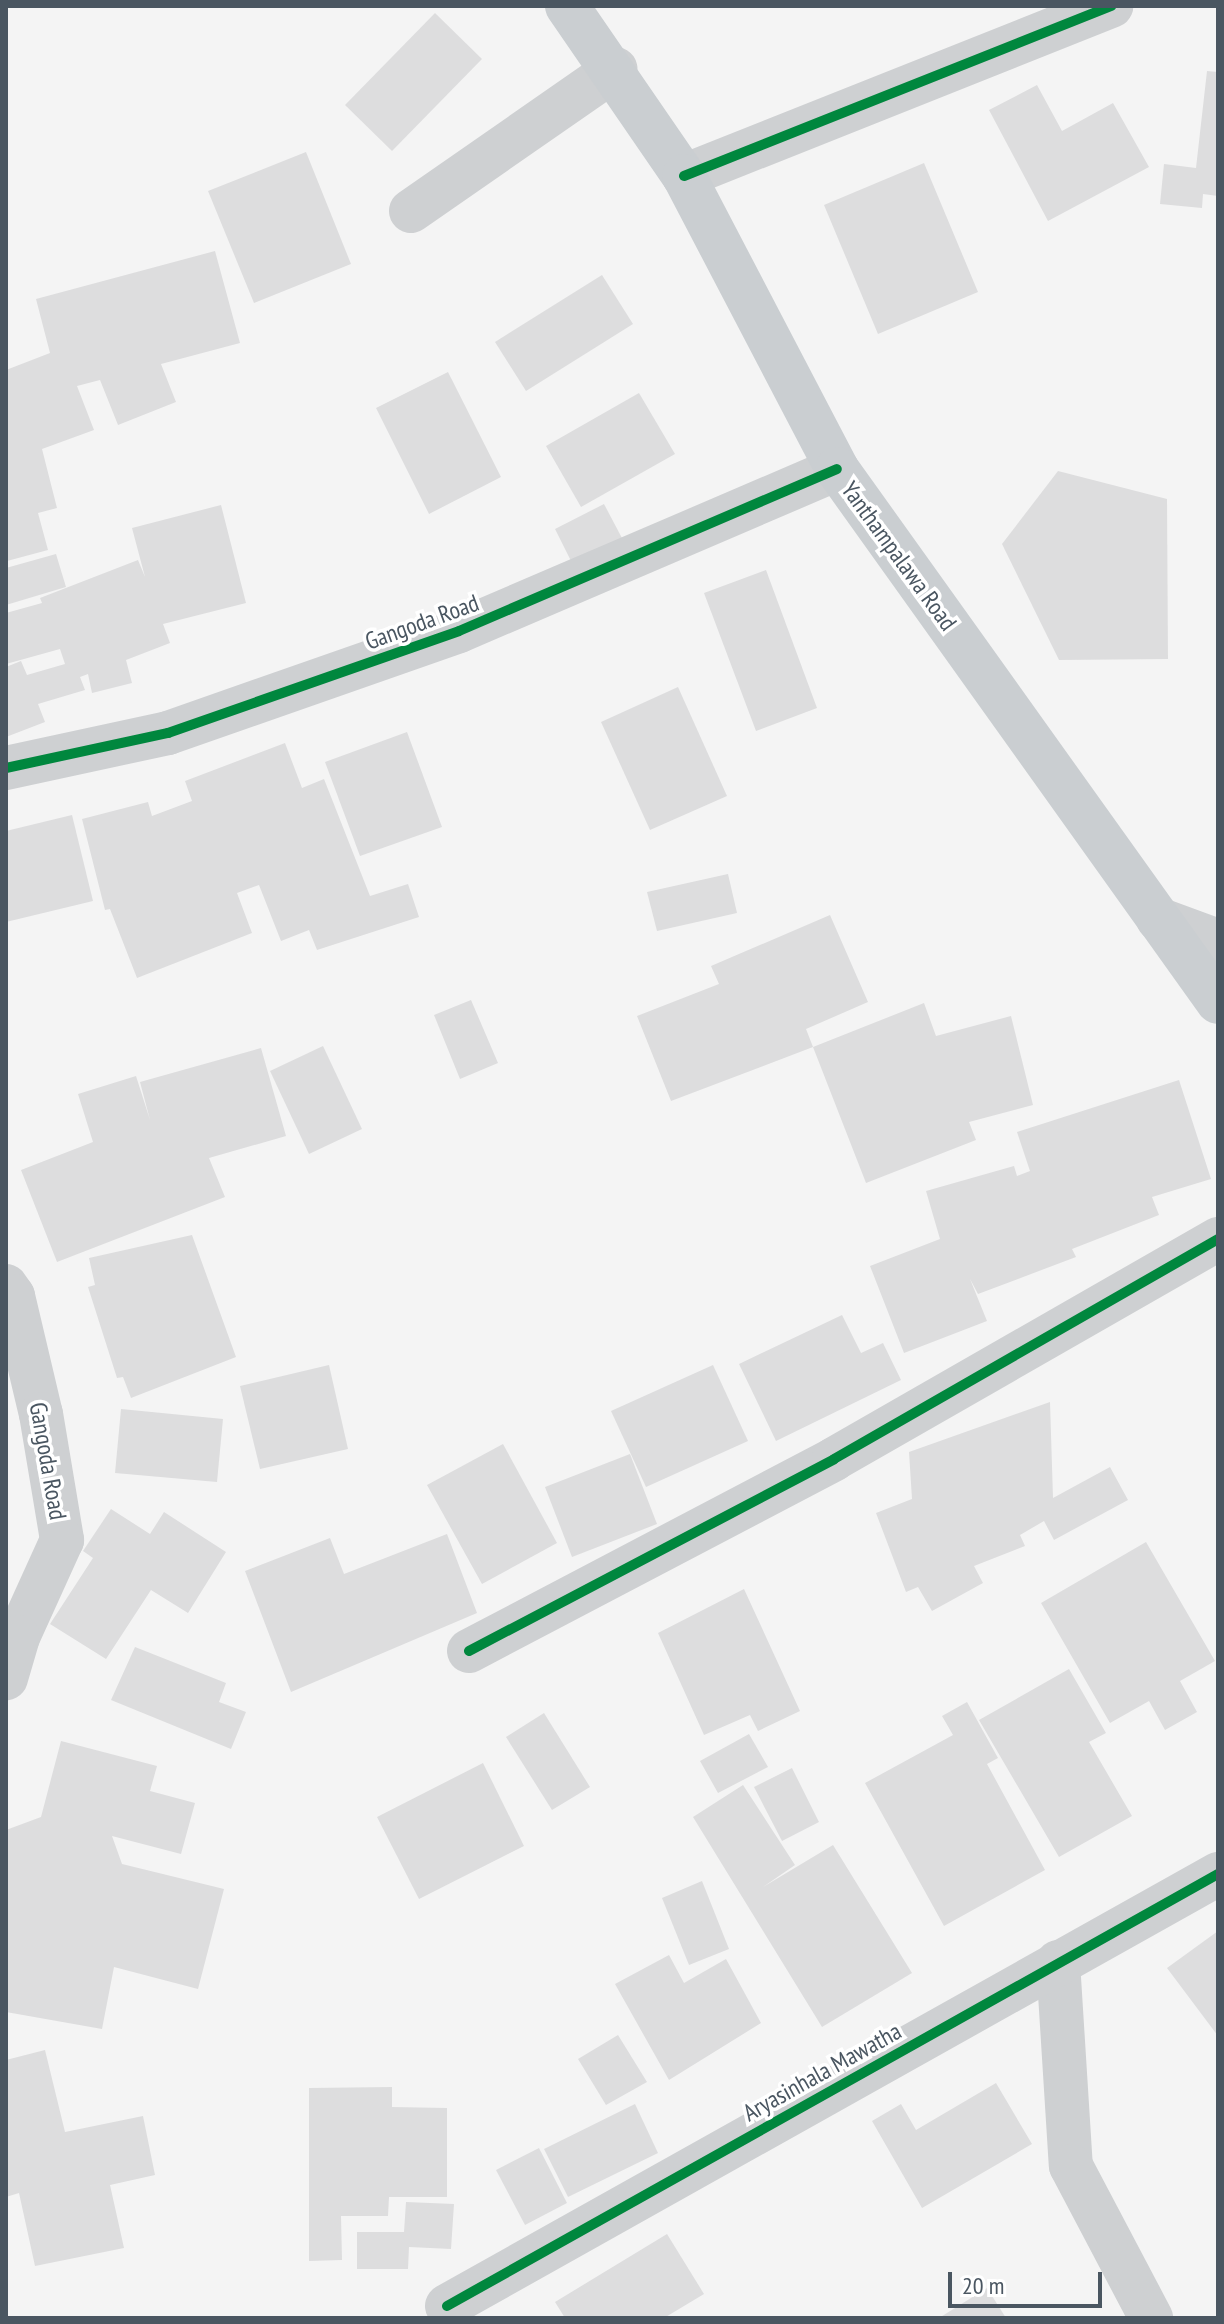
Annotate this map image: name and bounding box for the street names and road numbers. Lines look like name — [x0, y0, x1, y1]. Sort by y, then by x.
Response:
street label: Yanthampalawa Road — [835, 476, 963, 636]
street label: Gangoda Road — [361, 588, 483, 656]
street label: Gangoda Road — [24, 1400, 72, 1522]
street label: Aryasinhala Mawatha — [738, 2017, 906, 2127]

